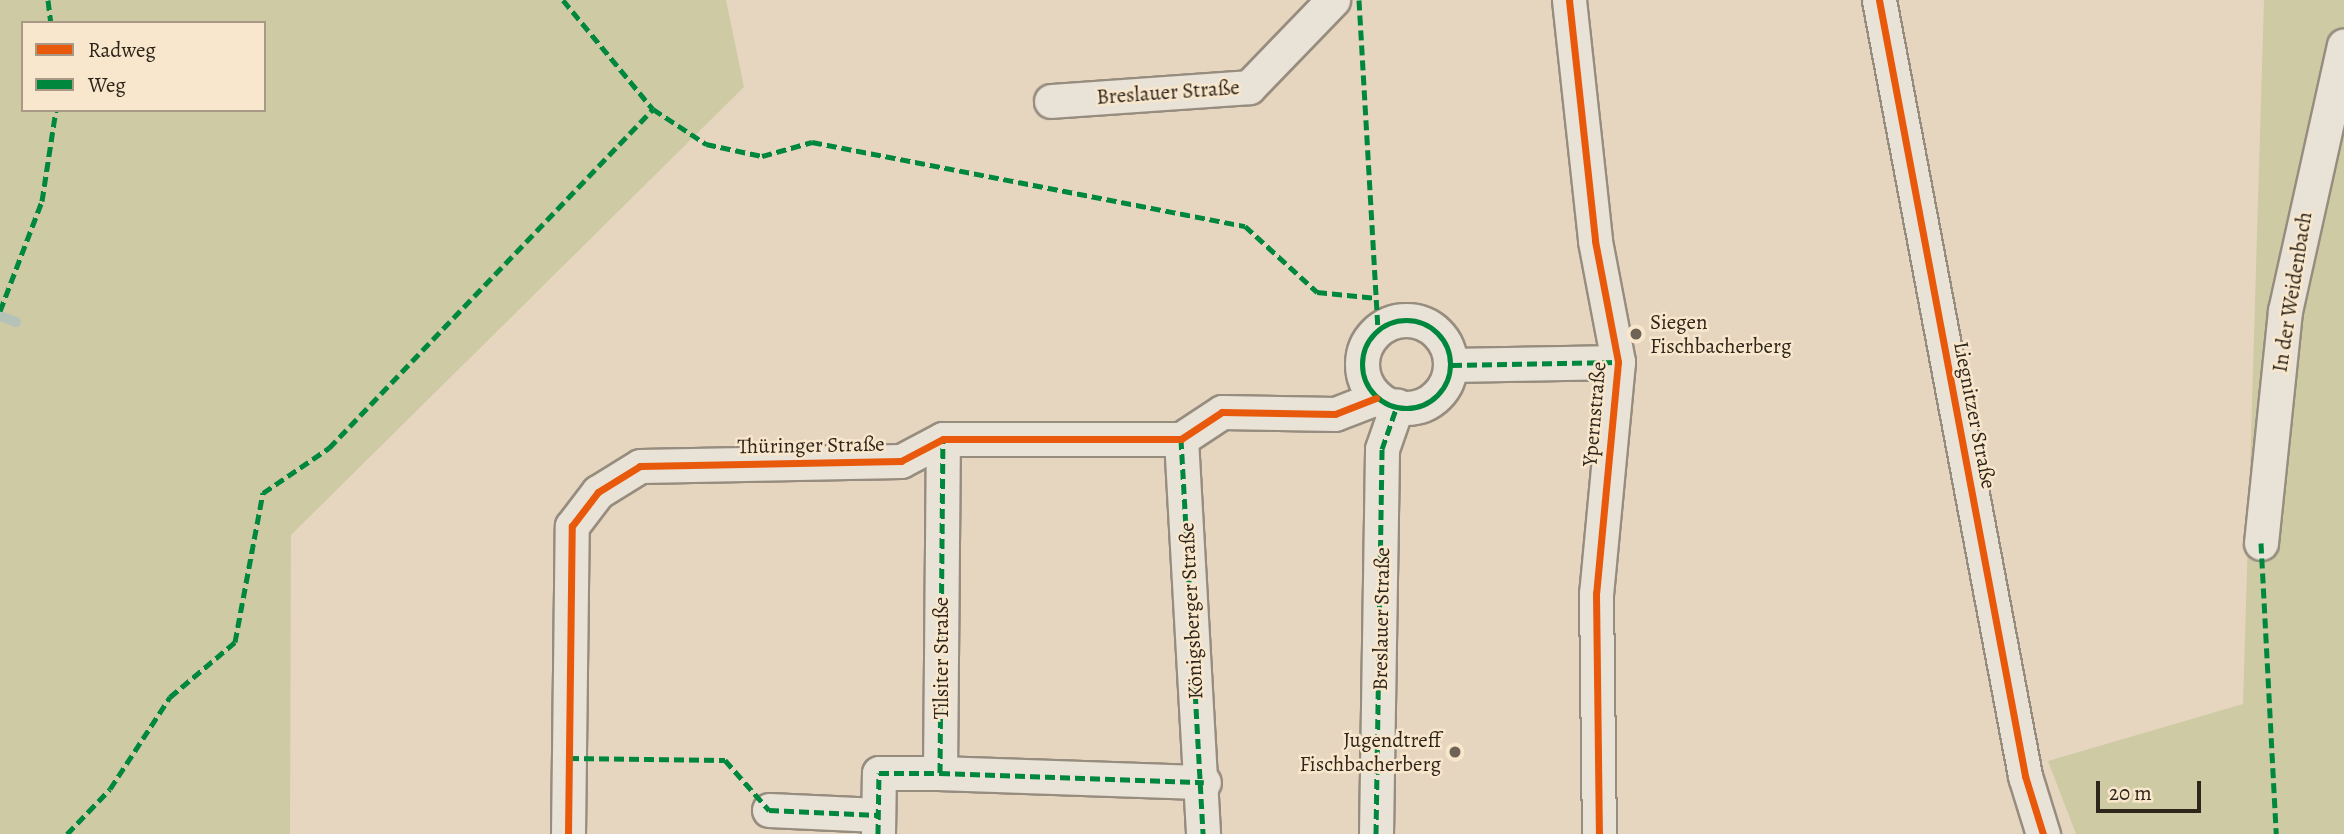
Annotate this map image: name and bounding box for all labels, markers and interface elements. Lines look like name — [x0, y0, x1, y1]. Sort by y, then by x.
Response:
legend — [21, 21, 266, 112]
text: Radweg — [88, 36, 156, 64]
text: Weg — [88, 71, 126, 99]
street label: Breslauer Straße — [1096, 74, 1240, 110]
street label: In der Weidenbach — [2267, 210, 2317, 374]
place label: Siegen Fischbacherberg — [1650, 309, 1791, 359]
marker: Siegen Fischbacherberg — [1628, 326, 1644, 342]
street label: Liegnitzer Straße — [1948, 339, 2002, 491]
street label: Ypernstraße — [1577, 360, 1611, 468]
street label: Thüringer Straße — [737, 431, 885, 459]
street label: Königsberger Straße — [1174, 522, 1208, 700]
street label: Breslauer Straße — [1367, 547, 1395, 691]
street label: Tilsiter Straße — [928, 597, 954, 719]
place label: Jugendtreff Fischbacherberg — [1300, 727, 1441, 777]
marker: Jugendtreff Fischbacherberg — [1447, 744, 1463, 760]
scale bar — [2099, 768, 2204, 812]
text: 20 m — [2109, 779, 2152, 807]

